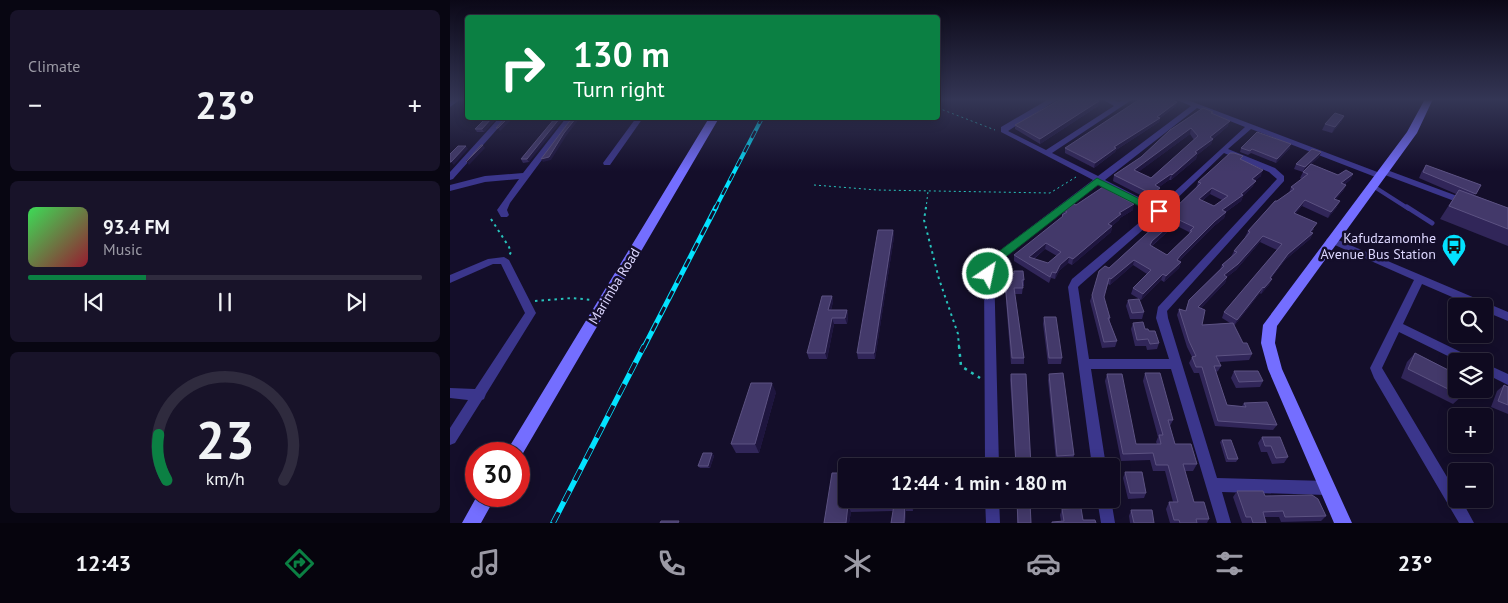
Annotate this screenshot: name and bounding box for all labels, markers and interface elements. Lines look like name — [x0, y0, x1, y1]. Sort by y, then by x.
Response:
text: 130 m — [573, 31, 670, 77]
icon: right — [490, 35, 555, 100]
text: Climate — [28, 56, 80, 76]
text: Turn right — [573, 75, 665, 103]
text: 23° — [195, 80, 255, 129]
text: − — [28, 86, 42, 123]
text: + — [408, 86, 422, 123]
pin — [1138, 190, 1180, 232]
icon: arrive — [1145, 197, 1173, 225]
text: 93.4 FM — [103, 215, 170, 239]
place label: Kafudzamomhe Avenue Bus Station — [1320, 229, 1436, 263]
bus stop icon: Kafudzamomhe Avenue Bus Station — [1441, 233, 1467, 267]
text: Music — [103, 239, 143, 259]
street label: Marimba Road — [584, 245, 644, 327]
position arrow — [961, 247, 1013, 299]
icon: previous — [80, 288, 108, 316]
icon: pause — [211, 288, 239, 316]
icon: next — [342, 288, 370, 316]
map controls — [1448, 298, 1493, 508]
button: search — [1448, 298, 1493, 343]
button: layers — [1448, 353, 1493, 398]
text: 23 — [196, 406, 254, 473]
button: + — [1448, 408, 1493, 453]
speed limit sign: 30 — [465, 442, 530, 507]
button: − — [1448, 463, 1493, 508]
text: km/h — [205, 467, 245, 490]
text: 12:44 · 1 min · 180 m — [891, 471, 1067, 495]
icon: directions — [282, 546, 317, 581]
icon: music — [468, 546, 503, 581]
icon: phone — [654, 546, 689, 581]
icon: climate — [840, 546, 875, 581]
icon: car — [1026, 546, 1061, 581]
icon: filters — [1212, 546, 1247, 581]
text: 12:43 — [75, 549, 131, 577]
text: 23° — [1398, 549, 1432, 577]

